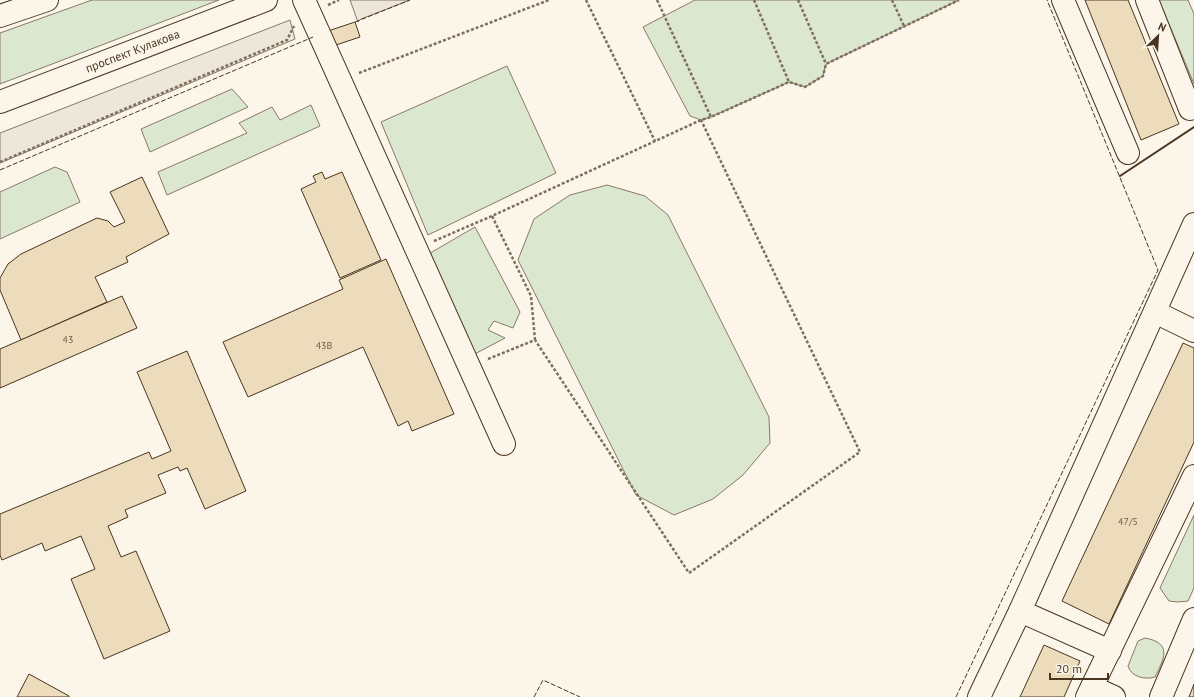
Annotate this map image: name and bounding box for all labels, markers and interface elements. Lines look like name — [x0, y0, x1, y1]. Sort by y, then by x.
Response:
north arrow — [1138, 16, 1178, 56]
text: N — [1156, 19, 1168, 35]
street label: проспект Кулакова — [83, 26, 182, 75]
house number: 43 — [63, 333, 73, 346]
house number: 43В — [316, 339, 333, 352]
house number: 47/5 — [1118, 515, 1138, 528]
scale bar — [1050, 655, 1108, 681]
text: 20 m — [1056, 661, 1082, 676]

